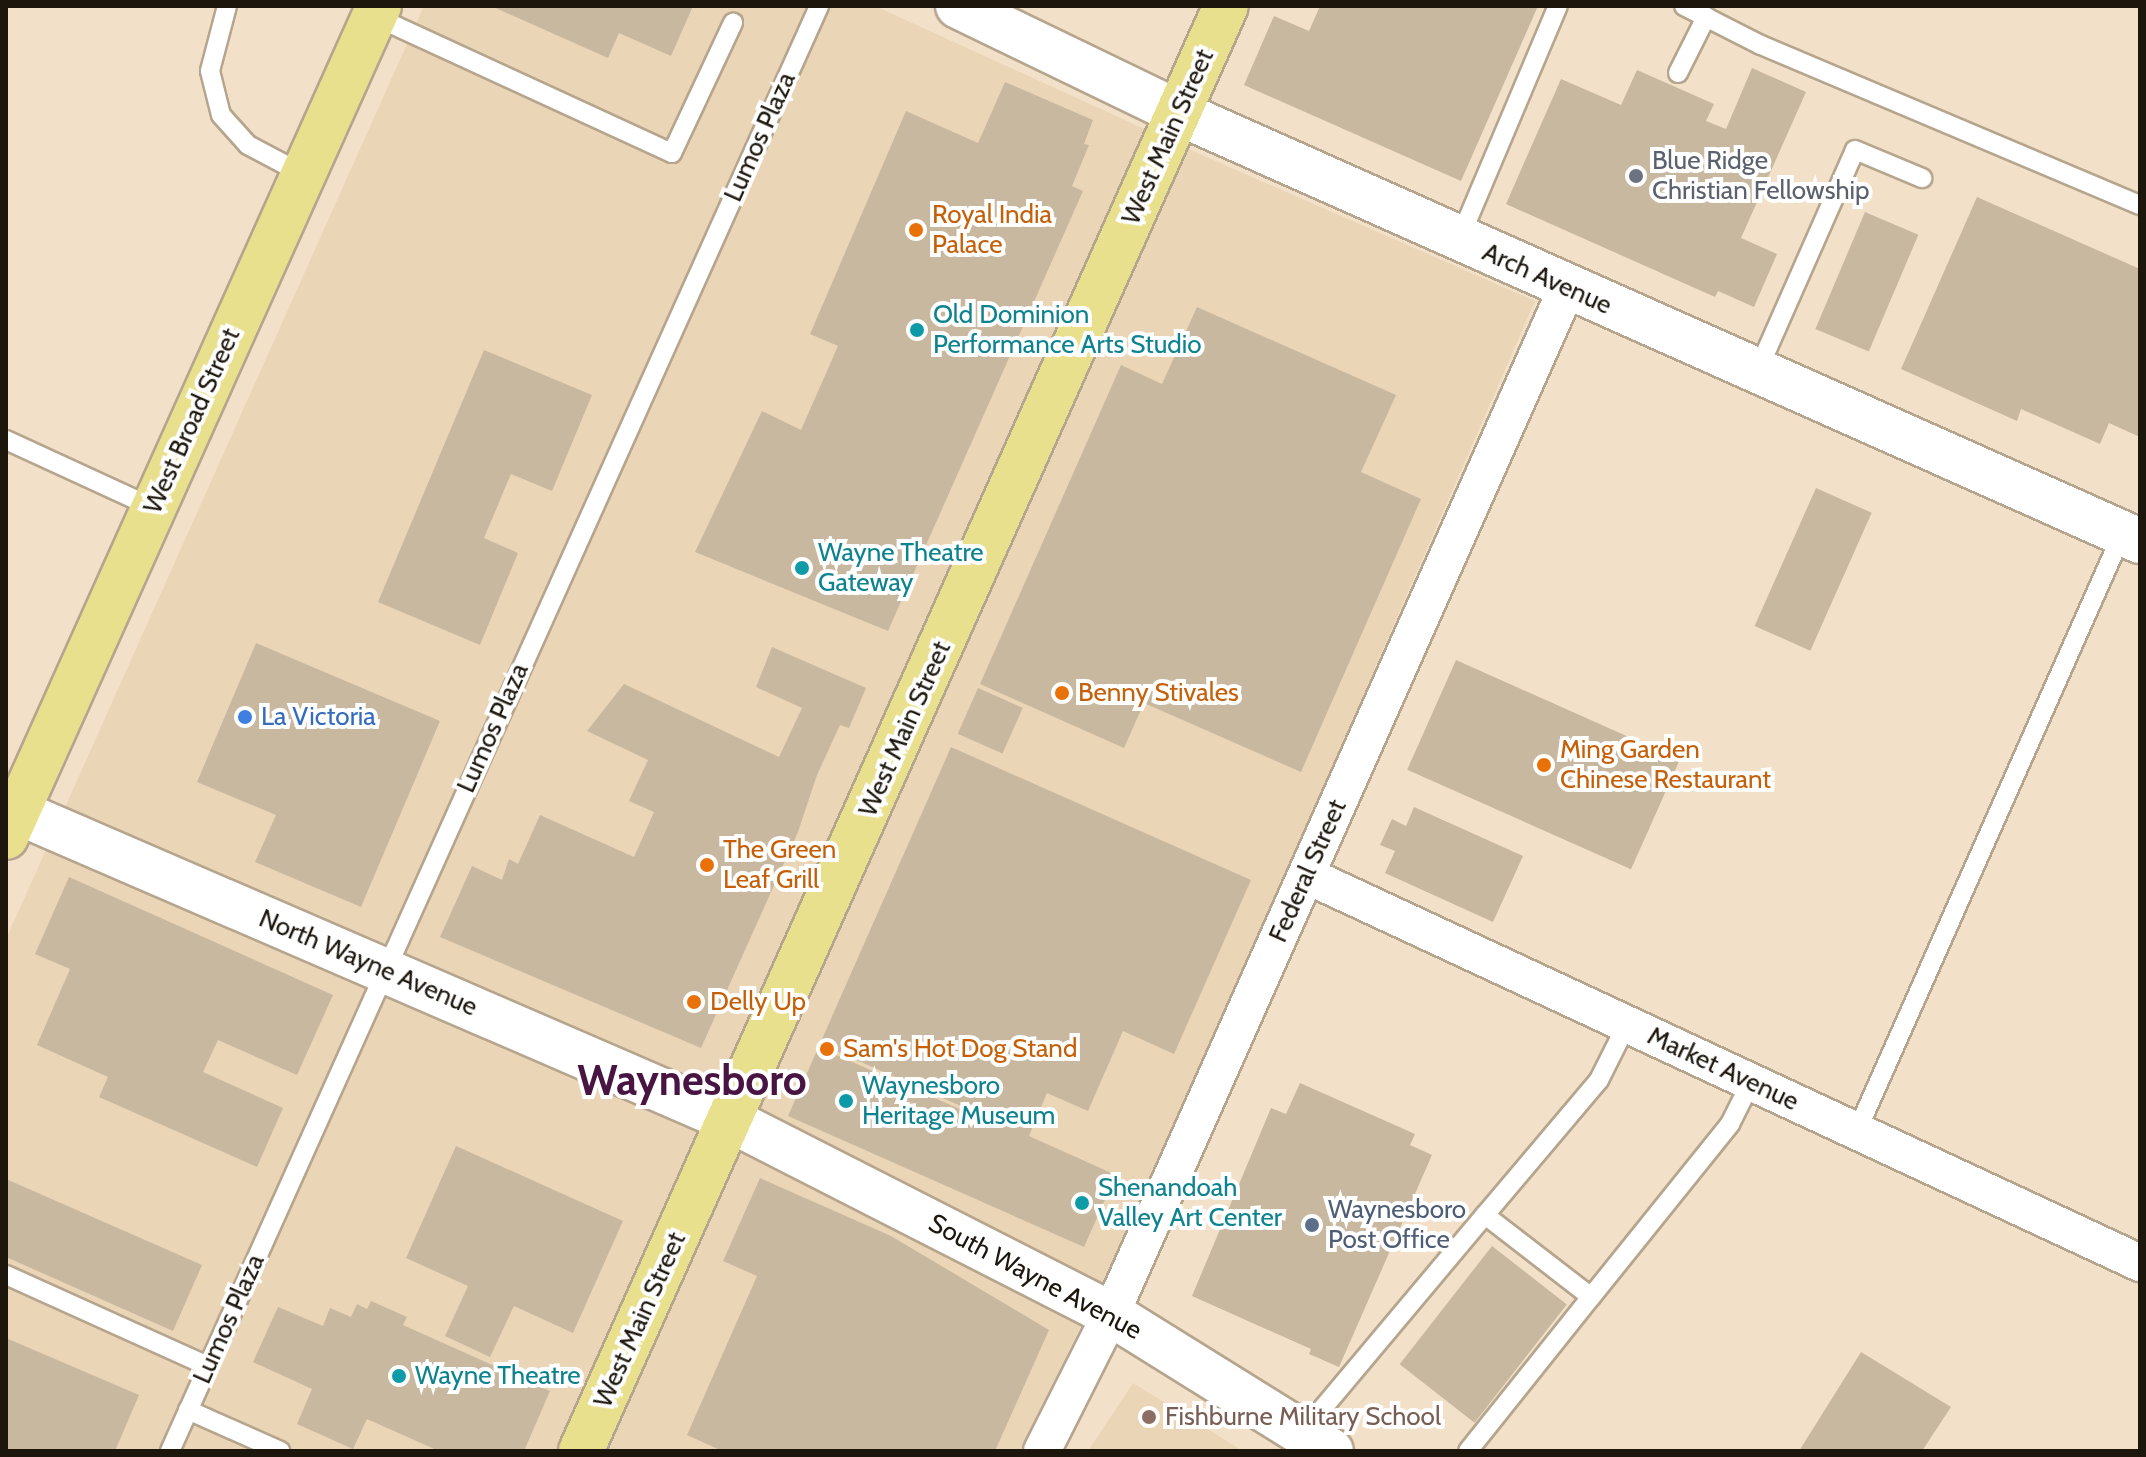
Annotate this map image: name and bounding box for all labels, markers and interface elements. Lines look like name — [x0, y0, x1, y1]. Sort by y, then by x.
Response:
street label: West Main Street — [1115, 45, 1221, 229]
street label: Lumos Plaza — [718, 67, 802, 207]
place label: Blue Ridge Christian Fellowship — [1652, 145, 1870, 206]
marker: Blue Ridge Christian Fellowship — [1627, 167, 1645, 185]
place label: Royal India Palace — [932, 199, 1052, 260]
marker: Royal India Palace — [907, 221, 925, 239]
street label: Arch Avenue — [1478, 237, 1616, 321]
place label: Old Dominion Performance Arts Studio — [933, 299, 1202, 360]
marker: Old Dominion Performance Arts Studio — [908, 321, 926, 339]
street label: West Broad Street — [137, 324, 247, 518]
place label: Wayne Theatre Gateway — [818, 537, 984, 598]
marker: Wayne Theatre Gateway — [793, 559, 811, 577]
street label: West Main Street — [852, 637, 958, 821]
street label: Lumos Plaza — [451, 658, 535, 798]
place label: Benny Stivales — [1078, 677, 1239, 709]
marker: Benny Stivales — [1053, 684, 1071, 702]
place label: La Victoria — [261, 701, 376, 733]
marker: La Victoria — [236, 708, 254, 726]
place label: Ming Garden Chinese Restaurant — [1560, 734, 1771, 796]
marker: Ming Garden Chinese Restaurant — [1535, 756, 1553, 774]
street label: Federal Street — [1263, 795, 1353, 947]
place label: The Green Leaf Grill — [723, 834, 836, 896]
marker: The Green Leaf Grill — [698, 856, 716, 874]
street label: North Wayne Avenue — [254, 903, 482, 1023]
place label: Delly Up — [710, 986, 806, 1018]
marker: Delly Up — [685, 993, 703, 1011]
street label: Market Avenue — [1642, 1020, 1804, 1118]
place label: Sam's Hot Dog Stand — [843, 1033, 1077, 1065]
marker: Sam's Hot Dog Stand — [818, 1040, 836, 1058]
district label: Waynesboro — [577, 1055, 807, 1105]
place label: Waynesboro Heritage Museum — [862, 1070, 1055, 1132]
marker: Waynesboro Heritage Museum — [837, 1092, 855, 1110]
place label: Shenandoah Valley Art Center — [1098, 1172, 1282, 1234]
marker: Shenandoah Valley Art Center — [1073, 1194, 1091, 1212]
place label: Waynesboro Post Office — [1328, 1194, 1466, 1256]
street label: South Wayne Avenue — [923, 1208, 1147, 1346]
marker: Waynesboro Post Office — [1303, 1216, 1321, 1234]
street label: West Main Street — [587, 1228, 693, 1412]
street label: Lumos Plaza — [187, 1249, 271, 1389]
place label: Wayne Theatre — [415, 1360, 581, 1392]
marker: Wayne Theatre — [390, 1367, 408, 1385]
place label: Fishburne Military School — [1165, 1401, 1441, 1433]
marker: Fishburne Military School — [1140, 1408, 1158, 1426]

